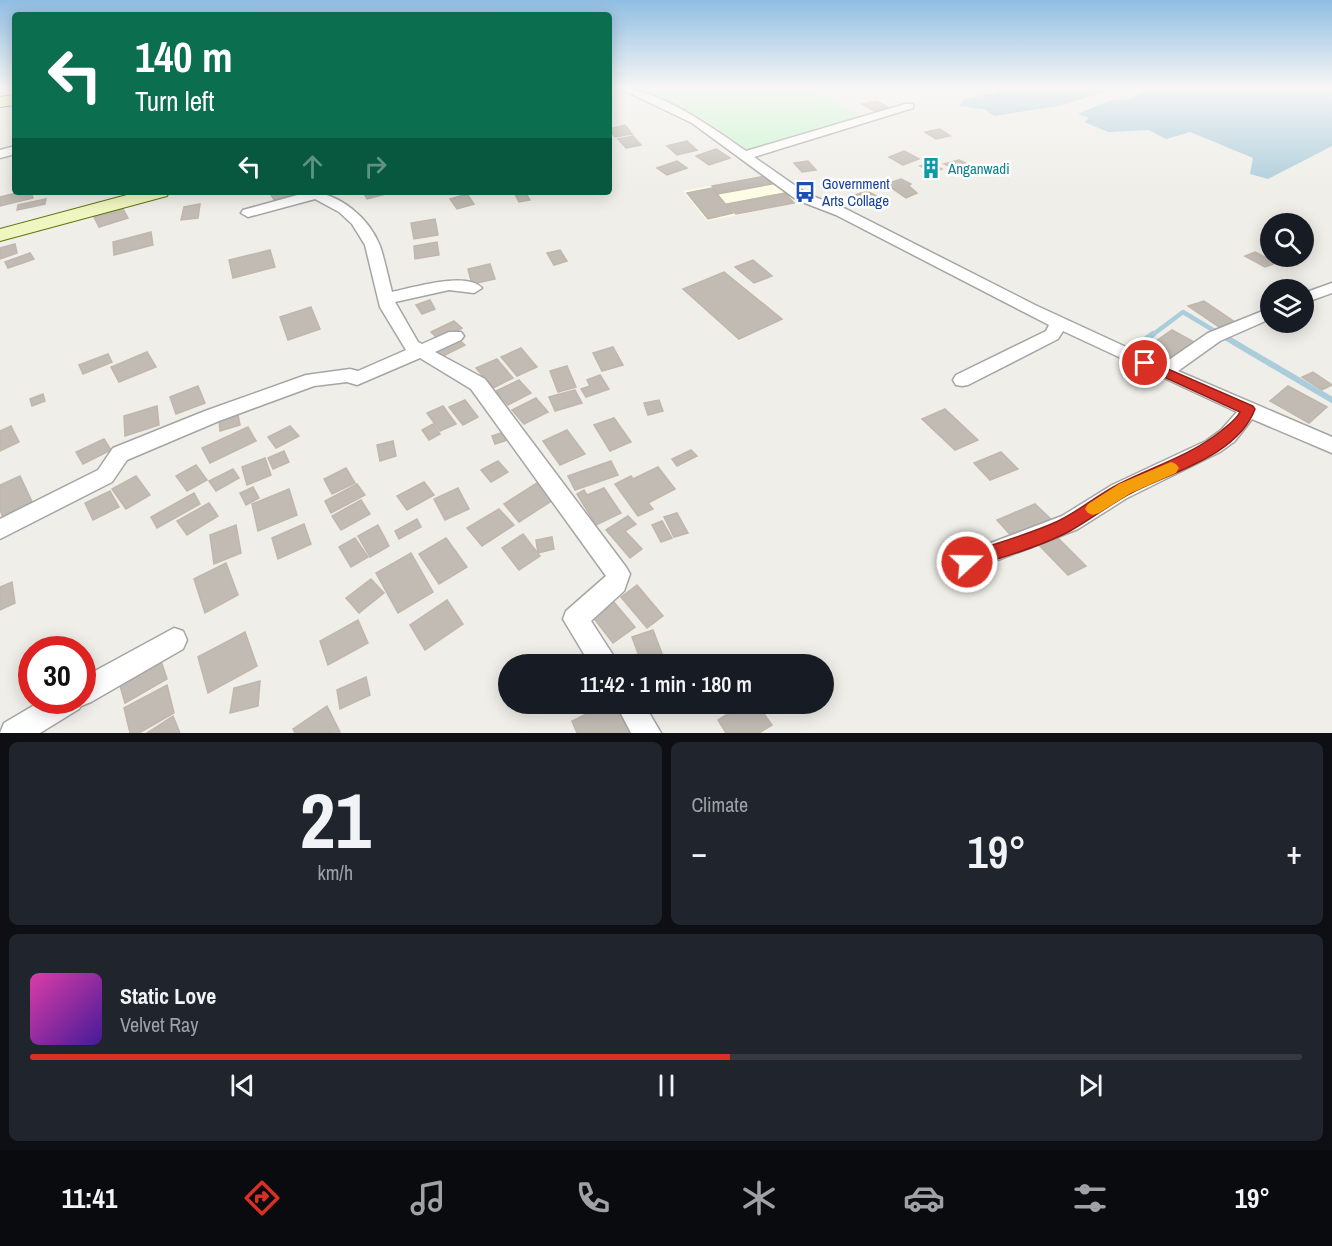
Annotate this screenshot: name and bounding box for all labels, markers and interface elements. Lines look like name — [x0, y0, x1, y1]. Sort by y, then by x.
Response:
text: 140 m — [135, 29, 233, 85]
icon: left — [36, 36, 114, 114]
text: Turn left — [135, 83, 214, 119]
icon: left — [233, 150, 266, 183]
icon: ahead — [296, 150, 329, 183]
icon: right — [359, 150, 392, 183]
building icon: Anganwadi — [919, 156, 943, 180]
place label: Anganwadi — [947, 158, 1010, 179]
place label: Government Arts Collage — [821, 173, 890, 211]
bus stop icon: Government Arts Collage — [793, 180, 817, 204]
map controls — [1260, 213, 1314, 333]
button: search — [1260, 213, 1314, 267]
button: layers — [1260, 279, 1314, 333]
pin — [1119, 337, 1170, 388]
icon: arrive — [1128, 346, 1161, 379]
position arrow — [935, 530, 999, 594]
speed limit sign: 30 — [18, 636, 96, 714]
text: 11:42 · 1 min · 180 m — [580, 669, 752, 699]
text: 21 — [300, 767, 371, 872]
text: Climate — [692, 791, 748, 818]
text: 19° — [967, 821, 1026, 882]
text: − — [692, 830, 707, 874]
text: + — [1286, 830, 1302, 874]
text: km/h — [317, 859, 353, 886]
text: Static Love — [120, 981, 216, 1011]
text: Velvet Ray — [120, 1011, 198, 1038]
icon: previous — [226, 1069, 259, 1102]
icon: pause — [650, 1069, 683, 1102]
icon: next — [1074, 1069, 1107, 1102]
icon: directions — [241, 1177, 283, 1219]
icon: music — [407, 1177, 449, 1219]
icon: phone — [572, 1177, 614, 1219]
icon: climate — [738, 1177, 780, 1219]
icon: car — [903, 1177, 945, 1219]
icon: filters — [1069, 1177, 1111, 1219]
text: 11:41 — [62, 1180, 117, 1216]
text: 19° — [1235, 1180, 1270, 1216]

